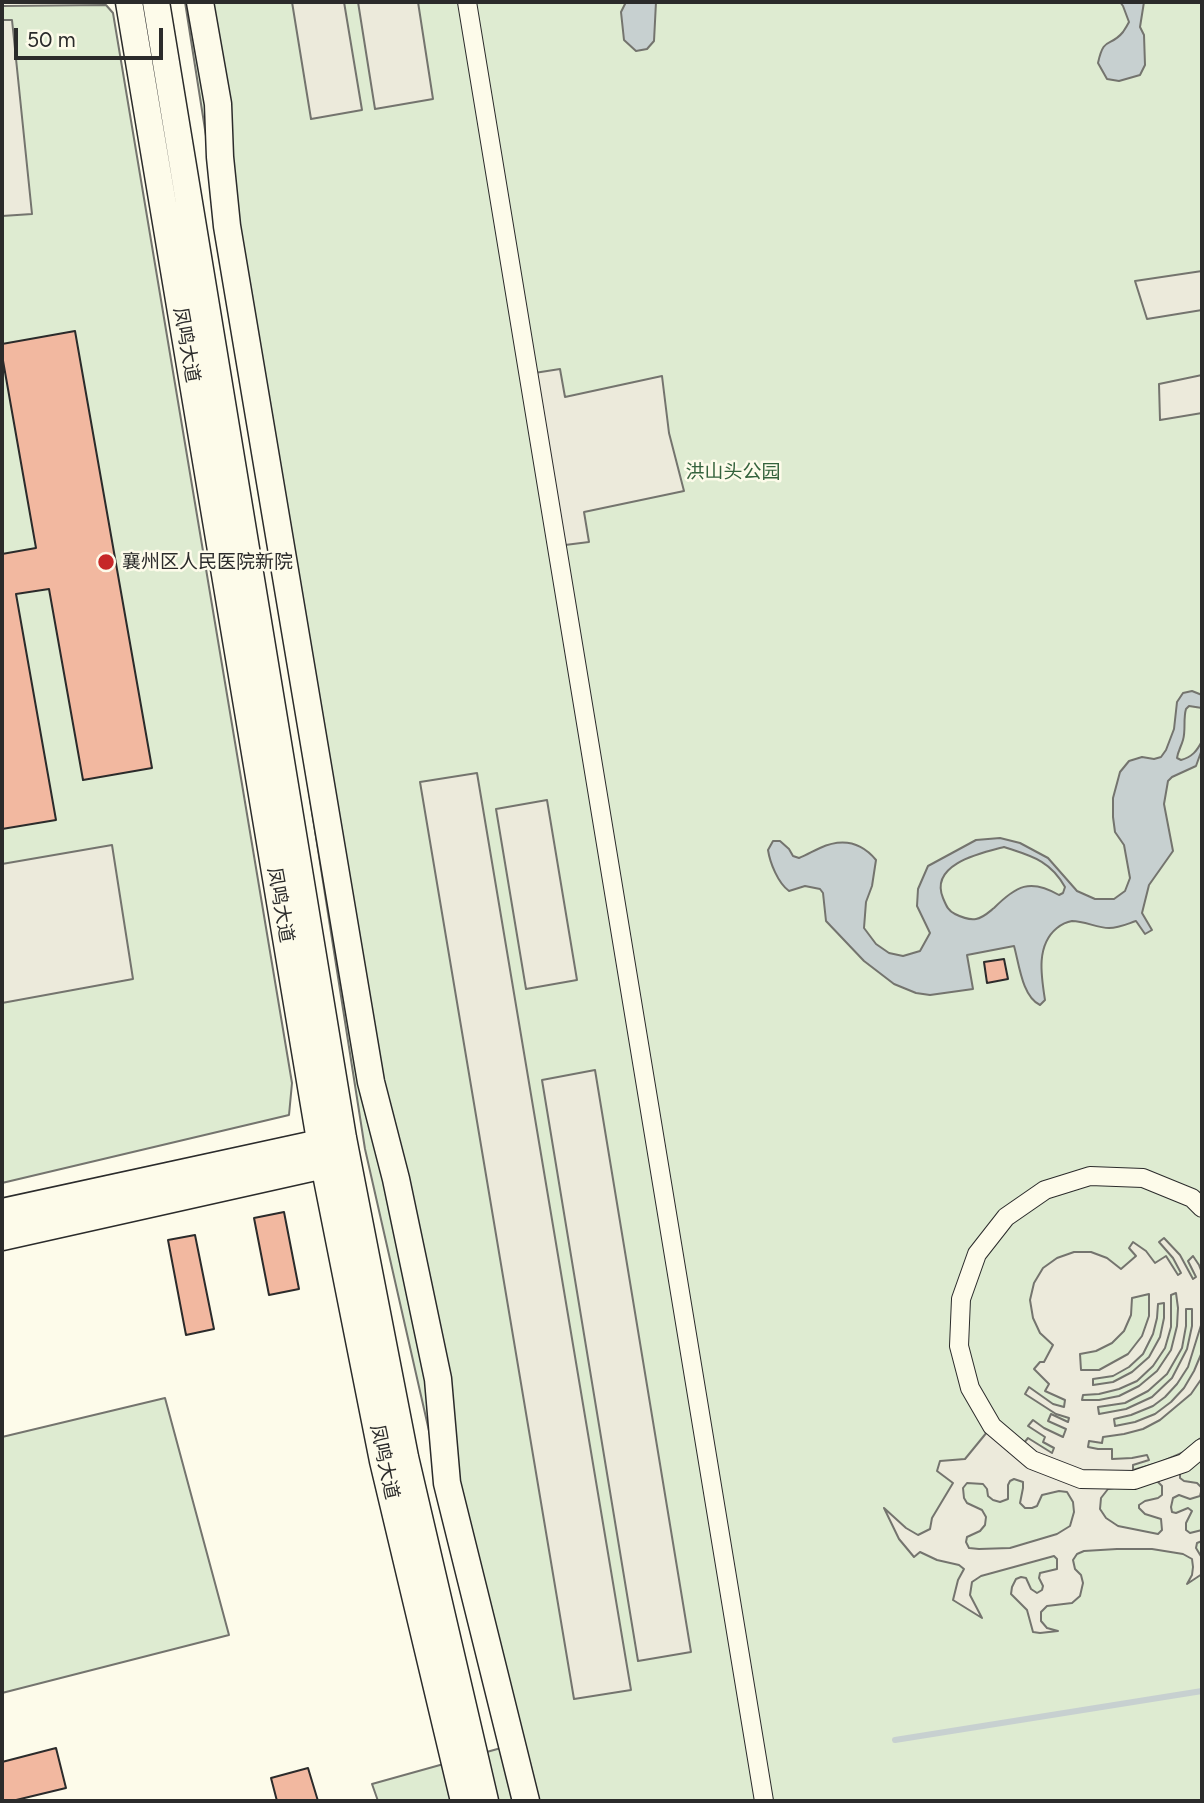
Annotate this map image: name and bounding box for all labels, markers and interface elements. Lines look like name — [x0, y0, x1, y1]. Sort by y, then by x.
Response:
scale bar — [18, 14, 166, 58]
text: 50 m — [27, 27, 76, 52]
street label: 凤鸣大道 — [168, 306, 204, 384]
park label: 洪山头公园 — [686, 461, 780, 483]
place label: 襄州区人民医院新院 — [122, 551, 293, 573]
marker: 襄州区人民医院新院 — [96, 552, 116, 572]
street label: 凤鸣大道 — [262, 866, 298, 944]
street label: 凤鸣大道 — [365, 1422, 403, 1502]

